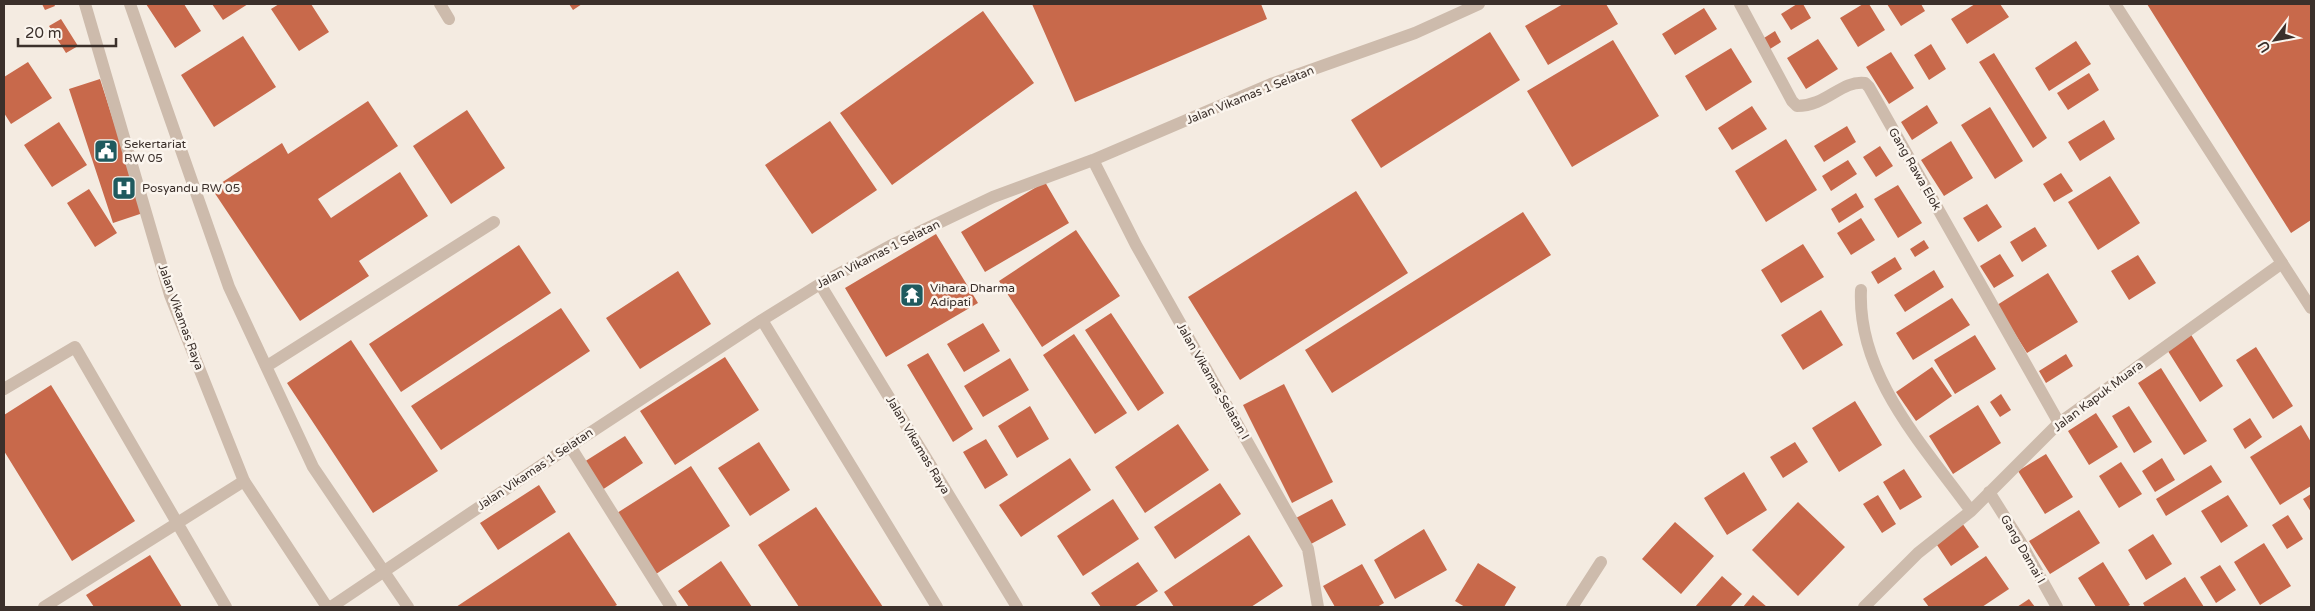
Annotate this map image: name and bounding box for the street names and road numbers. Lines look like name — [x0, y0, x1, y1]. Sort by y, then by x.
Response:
street label: Jalan Vikamas 1 Selatan — [1184, 63, 1316, 127]
street label: Gang Rawa Elok — [1886, 125, 1944, 213]
street label: Jalan Vikamas 1 Selatan — [814, 217, 942, 291]
street label: Jalan Vikamas Raya — [155, 262, 207, 372]
street label: Jalan Vikamas Selatan I — [1174, 320, 1252, 442]
street label: Jalan Kapuk Muara — [2050, 358, 2146, 434]
street label: Jalan Vikamas Raya — [883, 393, 953, 497]
street label: Jalan Vikamas 1 Selatan — [474, 425, 596, 513]
street label: Gang Damai I — [1998, 512, 2048, 586]

